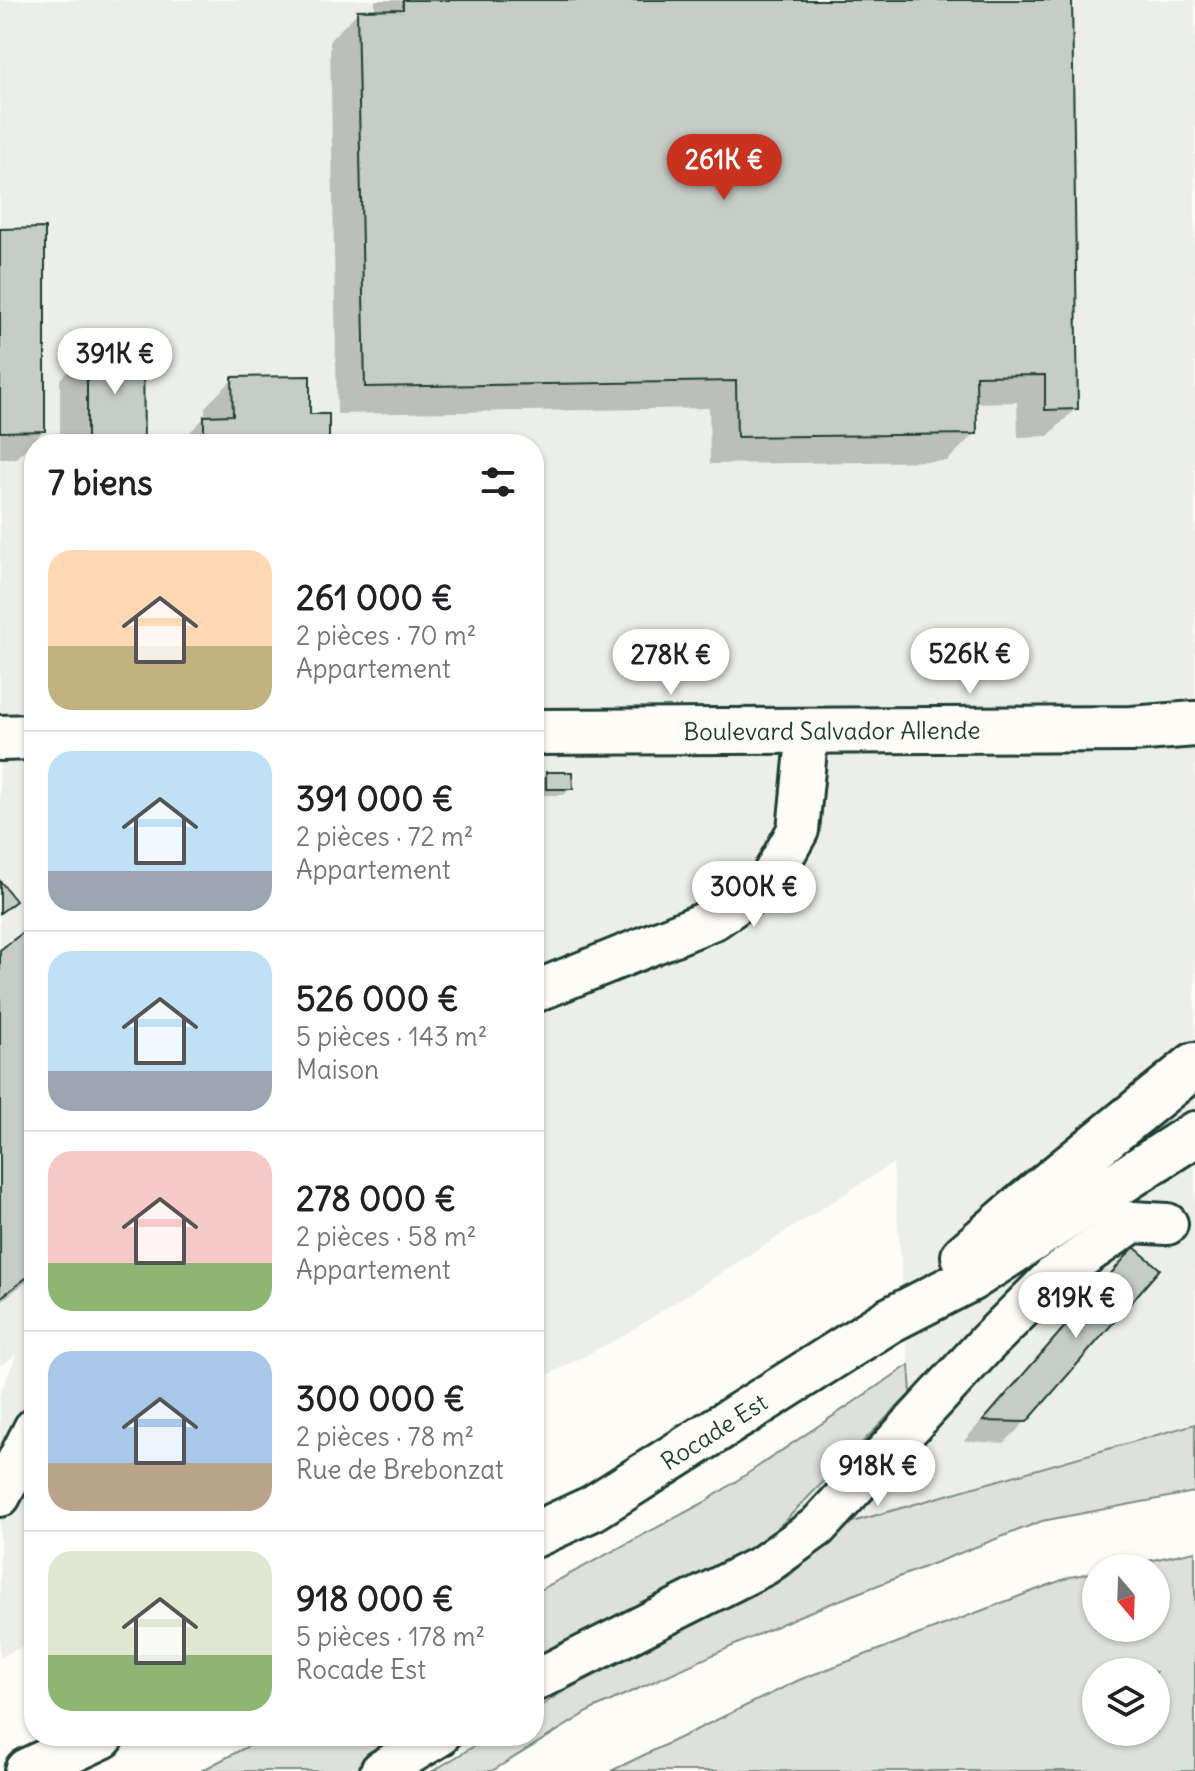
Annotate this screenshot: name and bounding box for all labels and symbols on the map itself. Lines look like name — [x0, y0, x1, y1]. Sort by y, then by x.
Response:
pin: 261K € — [659, 134, 789, 202]
pin: 391K € — [50, 328, 180, 396]
pin: 526K € — [905, 628, 1035, 696]
pin: 278K € — [606, 629, 736, 697]
street label: Boulevard Salvador Allende — [683, 715, 981, 746]
pin: 300K € — [689, 861, 819, 929]
pin: 819K € — [1011, 1272, 1141, 1340]
street label: Rocade Est — [655, 1387, 773, 1476]
pin: 918K € — [813, 1440, 943, 1508]
north arrow — [1082, 1554, 1170, 1642]

